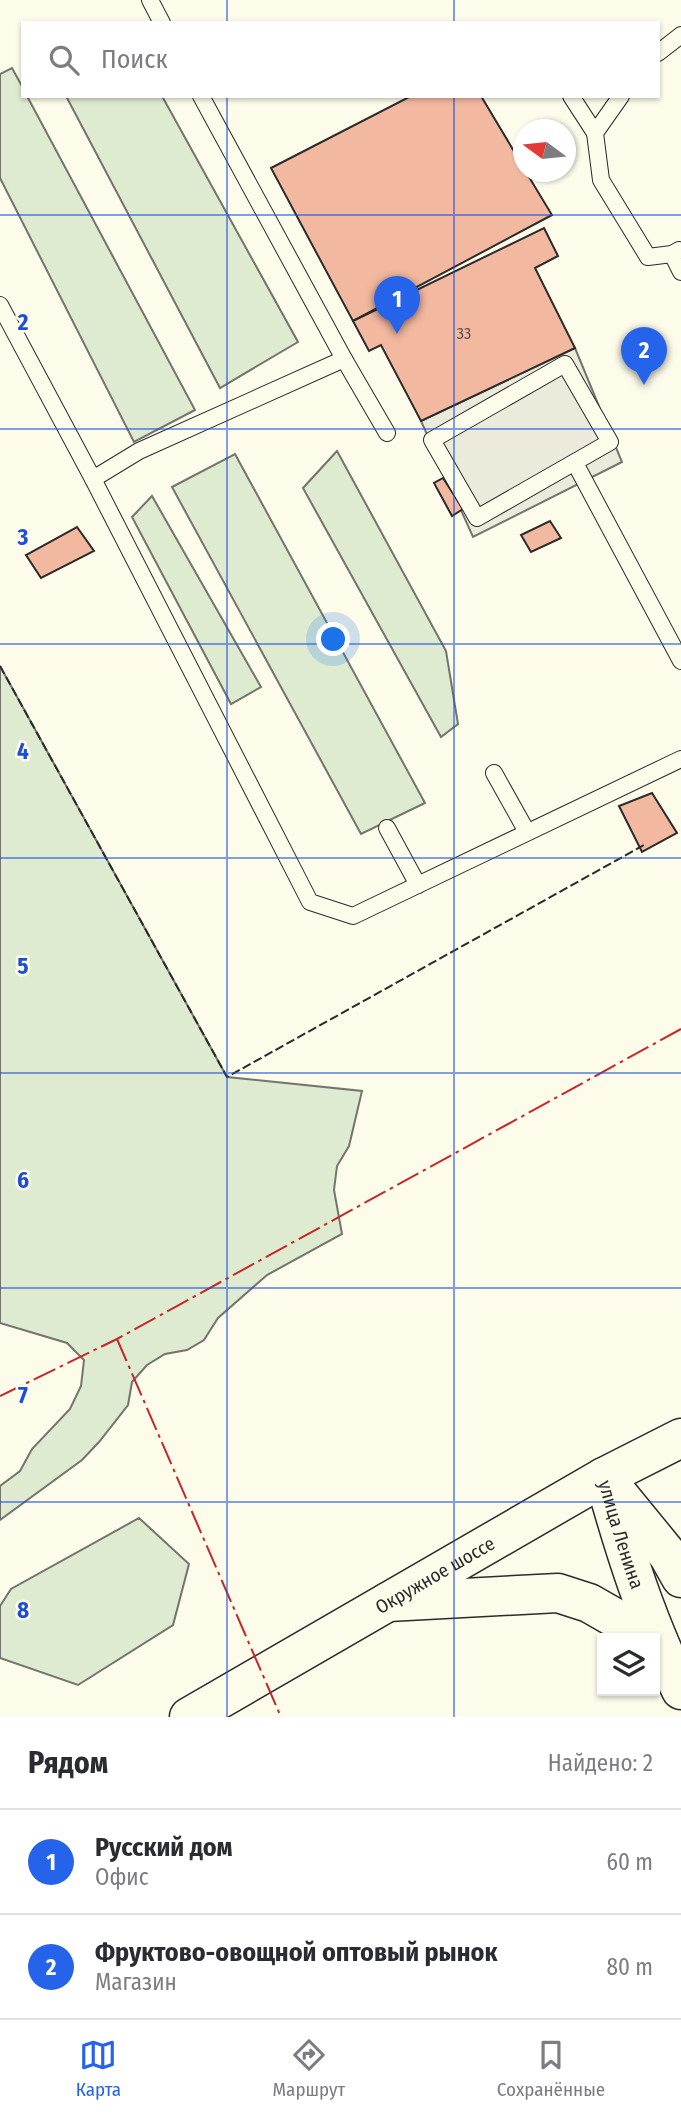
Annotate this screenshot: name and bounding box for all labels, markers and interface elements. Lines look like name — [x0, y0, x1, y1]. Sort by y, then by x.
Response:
search box — [21, 21, 660, 98]
icon: search — [45, 41, 83, 79]
text: Поиск — [101, 44, 168, 75]
north arrow — [513, 119, 576, 182]
pin: 1 — [374, 276, 420, 334]
text: 2 — [17, 308, 29, 336]
house number: 33 — [457, 324, 471, 343]
pin: 2 — [621, 327, 667, 385]
text: 3 — [17, 523, 29, 551]
your location — [316, 622, 350, 656]
text: 4 — [17, 737, 29, 765]
text: 5 — [17, 952, 29, 980]
text: 6 — [17, 1166, 29, 1194]
text: 7 — [18, 1381, 28, 1409]
street label: улица Ленина — [593, 1478, 649, 1592]
street label: Окружное шоссе — [371, 1532, 499, 1619]
text: 8 — [17, 1596, 29, 1624]
map controls — [597, 1633, 660, 1696]
button: layers — [597, 1633, 660, 1696]
text: Рядом — [28, 1745, 108, 1781]
text: Найдено: 2 — [548, 1749, 653, 1777]
text: Русский дом — [95, 1832, 233, 1863]
text: 1 — [46, 1848, 56, 1876]
text: 60 m — [607, 1848, 653, 1876]
text: Офис — [95, 1863, 149, 1891]
text: Фруктово-овощной оптовый рынок — [95, 1937, 497, 1968]
text: 2 — [46, 1953, 56, 1981]
text: 80 m — [606, 1953, 653, 1981]
text: Магазин — [95, 1968, 177, 1996]
tab: Карта — [76, 2036, 121, 2101]
tab: Маршрут — [273, 2036, 345, 2101]
tab: Сохранённые — [497, 2036, 605, 2101]

